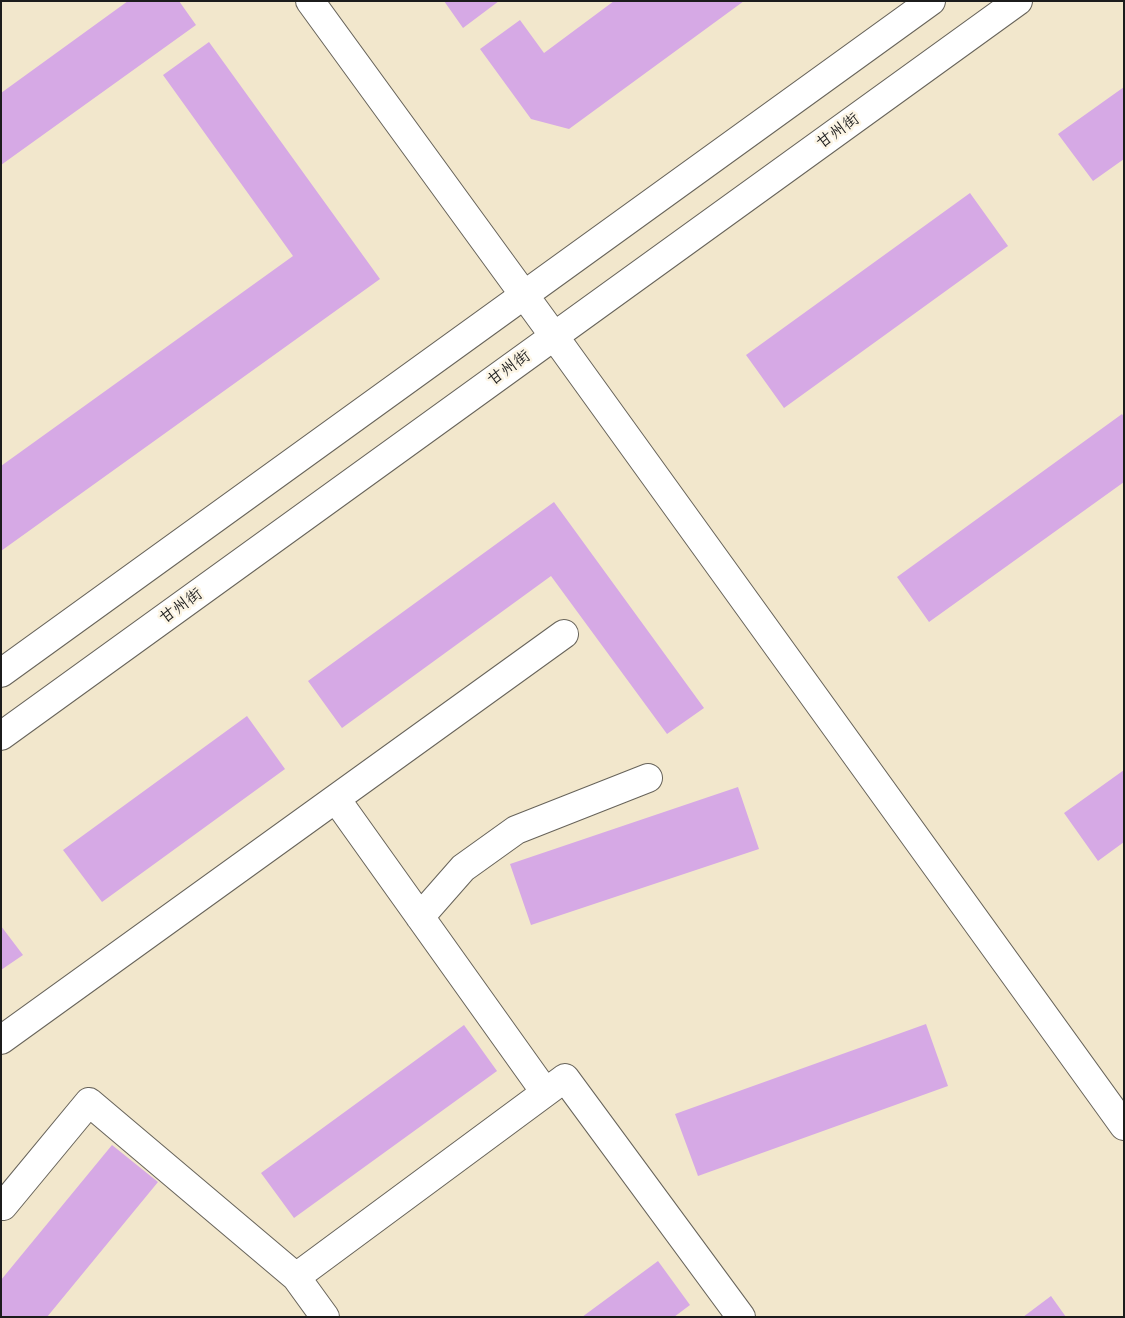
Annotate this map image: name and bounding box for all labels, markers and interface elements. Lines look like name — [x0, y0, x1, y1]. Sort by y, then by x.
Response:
street label: 甘州街 — [813, 109, 863, 153]
street label: 甘州街 — [484, 346, 534, 390]
street label: 甘州街 — [156, 584, 206, 628]

